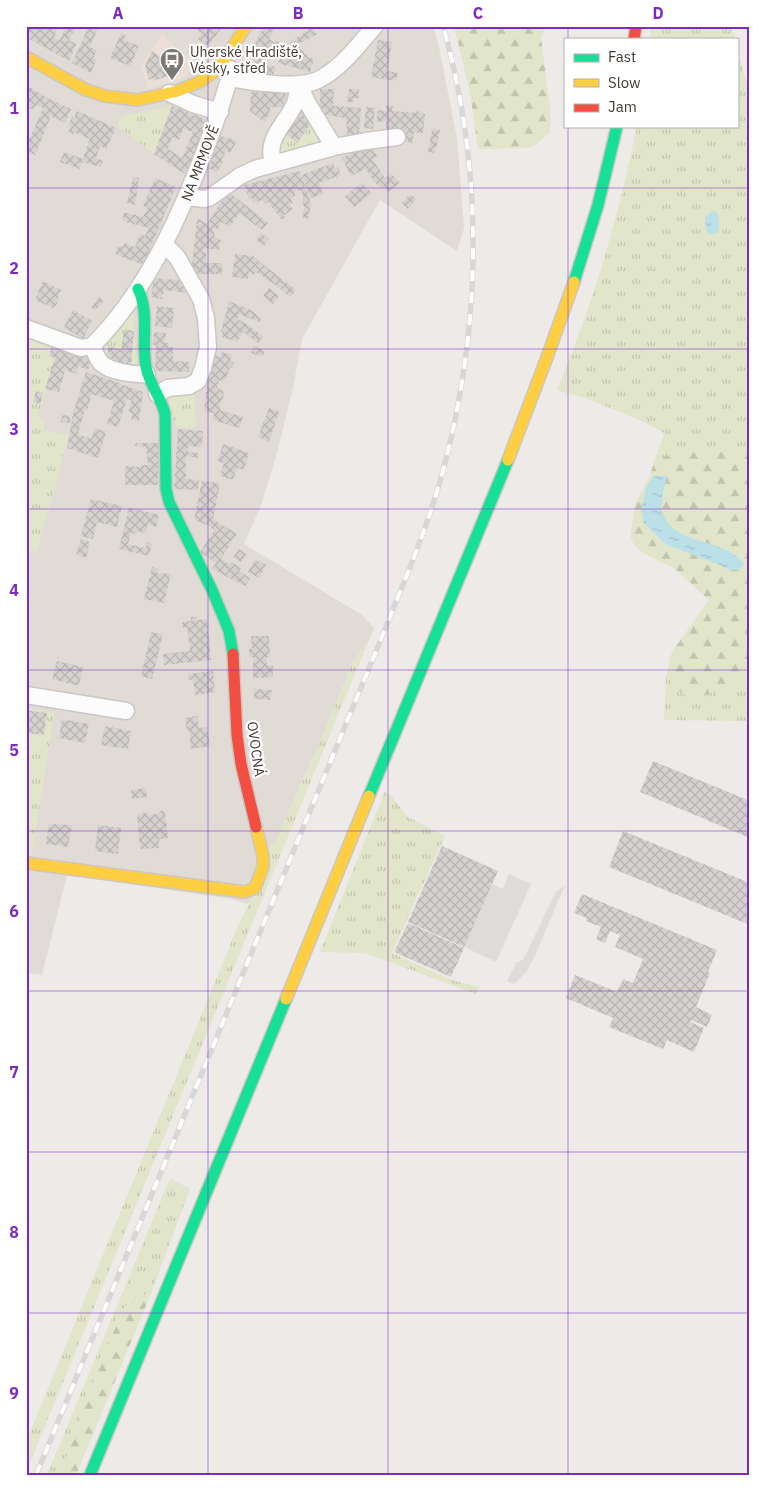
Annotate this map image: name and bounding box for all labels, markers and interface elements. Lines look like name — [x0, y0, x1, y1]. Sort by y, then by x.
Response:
text: A — [113, 3, 124, 23]
text: B — [293, 3, 304, 23]
text: C — [473, 3, 483, 23]
text: D — [652, 3, 664, 23]
legend — [564, 38, 738, 128]
place label: Uherské Hradiště, Vésky, střed — [190, 43, 302, 77]
bus stop icon: Uherské Hradiště, Vésky, střed — [159, 47, 185, 81]
text: Fast — [608, 47, 636, 66]
text: Slow — [608, 73, 641, 92]
text: Jam — [608, 97, 637, 116]
text: 1 — [9, 98, 19, 118]
street label: NA MRMOVĚ — [176, 122, 223, 204]
text: 2 — [9, 258, 19, 278]
text: 3 — [9, 419, 19, 439]
text: 4 — [9, 580, 19, 600]
street label: OVOCNÁ — [243, 720, 270, 778]
text: 5 — [9, 740, 19, 760]
text: 6 — [9, 901, 19, 921]
text: 7 — [9, 1062, 19, 1082]
text: 8 — [9, 1222, 19, 1242]
text: 9 — [9, 1383, 19, 1403]

